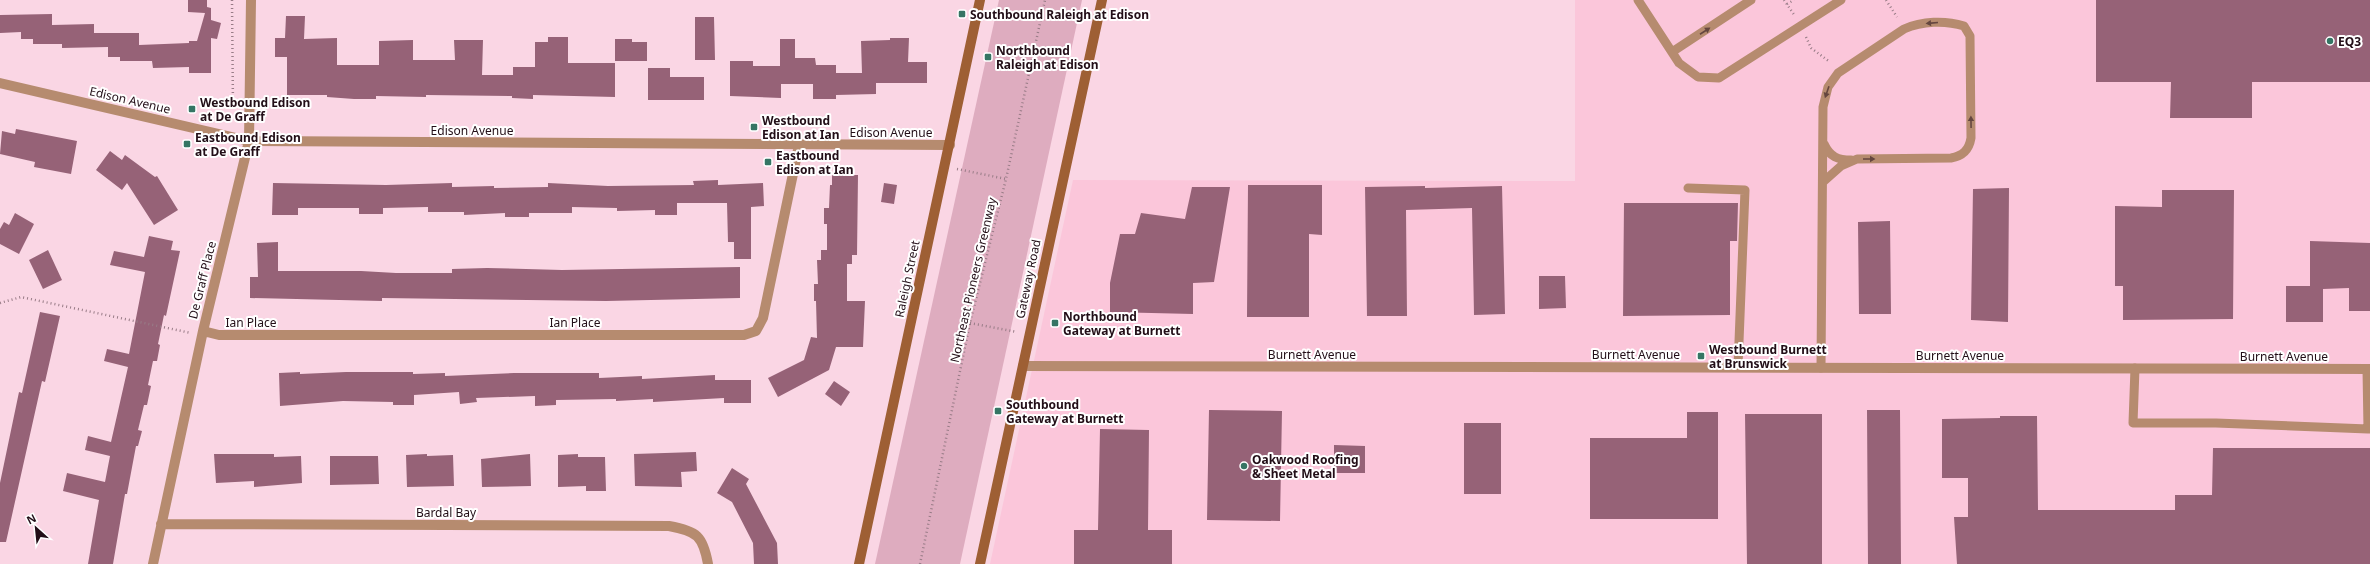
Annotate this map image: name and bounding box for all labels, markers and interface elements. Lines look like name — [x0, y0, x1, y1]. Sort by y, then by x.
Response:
place label: Southbound Raleigh at Edison — [970, 6, 1149, 23]
marker: Southbound Raleigh at Edison — [957, 9, 967, 19]
one-way arrow — [1926, 20, 1938, 27]
one-way arrow — [1699, 27, 1710, 34]
place label: EQ3 — [2338, 33, 2361, 50]
marker: EQ3 — [2325, 36, 2335, 46]
place label: Northbound Raleigh at Edison — [996, 42, 1099, 73]
marker: Northbound Raleigh at Edison — [983, 52, 993, 62]
street label: Edison Avenue — [88, 82, 172, 118]
one-way arrow — [1824, 86, 1830, 98]
place label: Westbound Edison at De Graff — [200, 94, 310, 125]
marker: Westbound Edison at De Graff — [187, 104, 197, 114]
place label: Westbound Edison at Ian — [762, 112, 840, 143]
one-way arrow — [1968, 115, 1974, 128]
street label: Edison Avenue — [431, 122, 514, 139]
marker: Westbound Edison at Ian — [749, 122, 759, 132]
street label: Edison Avenue — [850, 124, 933, 141]
place label: Eastbound Edison at De Graff — [195, 129, 301, 160]
marker: Eastbound Edison at De Graff — [182, 139, 192, 149]
place label: Eastbound Edison at Ian — [776, 147, 854, 178]
one-way arrow — [1863, 156, 1876, 162]
marker: Eastbound Edison at Ian — [763, 157, 773, 167]
street label: Northeast Pioneers Greenway — [946, 195, 1000, 364]
street label: Raleigh Street — [891, 238, 924, 319]
street label: Gateway Road — [1011, 238, 1045, 320]
street label: De Graff Place — [184, 239, 220, 321]
place label: Northbound Gateway at Burnett — [1063, 308, 1180, 339]
street label: Ian Place — [226, 314, 277, 331]
street label: Ian Place — [550, 314, 601, 331]
marker: Northbound Gateway at Burnett — [1050, 318, 1060, 328]
place label: Westbound Burnett at Brunswick — [1709, 341, 1827, 372]
street label: Burnett Avenue — [1268, 346, 1356, 363]
street label: Burnett Avenue — [1592, 346, 1680, 363]
street label: Burnett Avenue — [1916, 347, 2004, 364]
street label: Burnett Avenue — [2240, 348, 2328, 365]
marker: Westbound Burnett at Brunswick — [1696, 351, 1706, 361]
place label: Southbound Gateway at Burnett — [1006, 396, 1123, 427]
marker: Southbound Gateway at Burnett — [993, 406, 1003, 416]
place label: Oakwood Roofing & Sheet Metal — [1252, 451, 1359, 482]
marker: Oakwood Roofing & Sheet Metal — [1239, 461, 1249, 471]
street label: Bardal Bay — [416, 504, 477, 521]
north arrow — [16, 508, 56, 548]
text: N — [24, 510, 39, 527]

